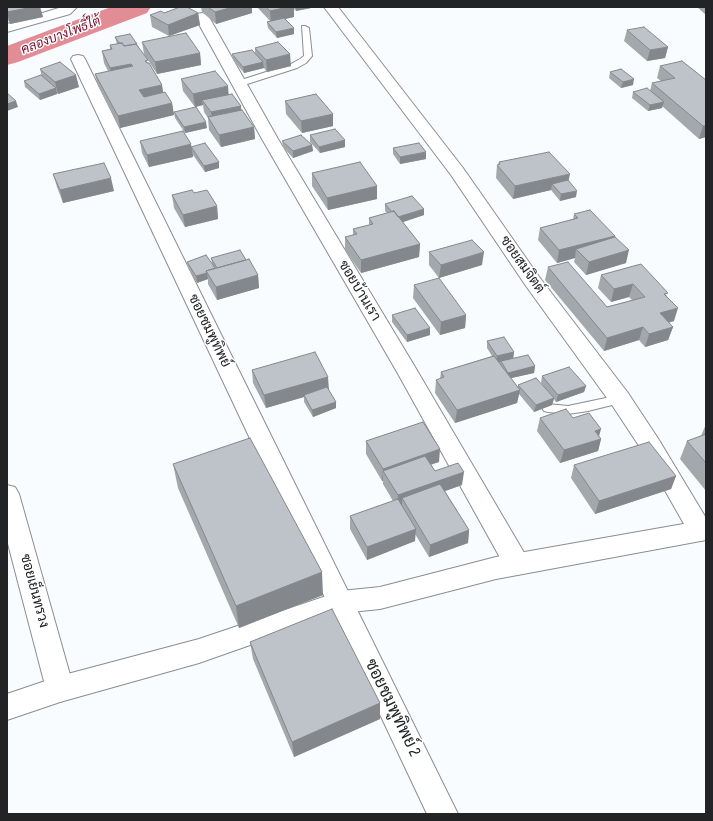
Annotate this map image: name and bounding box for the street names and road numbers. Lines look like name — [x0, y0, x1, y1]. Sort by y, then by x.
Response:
street label: ซอยสมจิตต์ — [496, 233, 548, 297]
street label: ซอยบ้านเรา — [334, 258, 384, 324]
street label: ซอยชมพูทิพย์ — [184, 292, 234, 370]
street label: ซอยเย็นทรวง — [16, 552, 52, 630]
street label: ซอยชมพูทิพย์ 2 — [360, 656, 424, 760]

